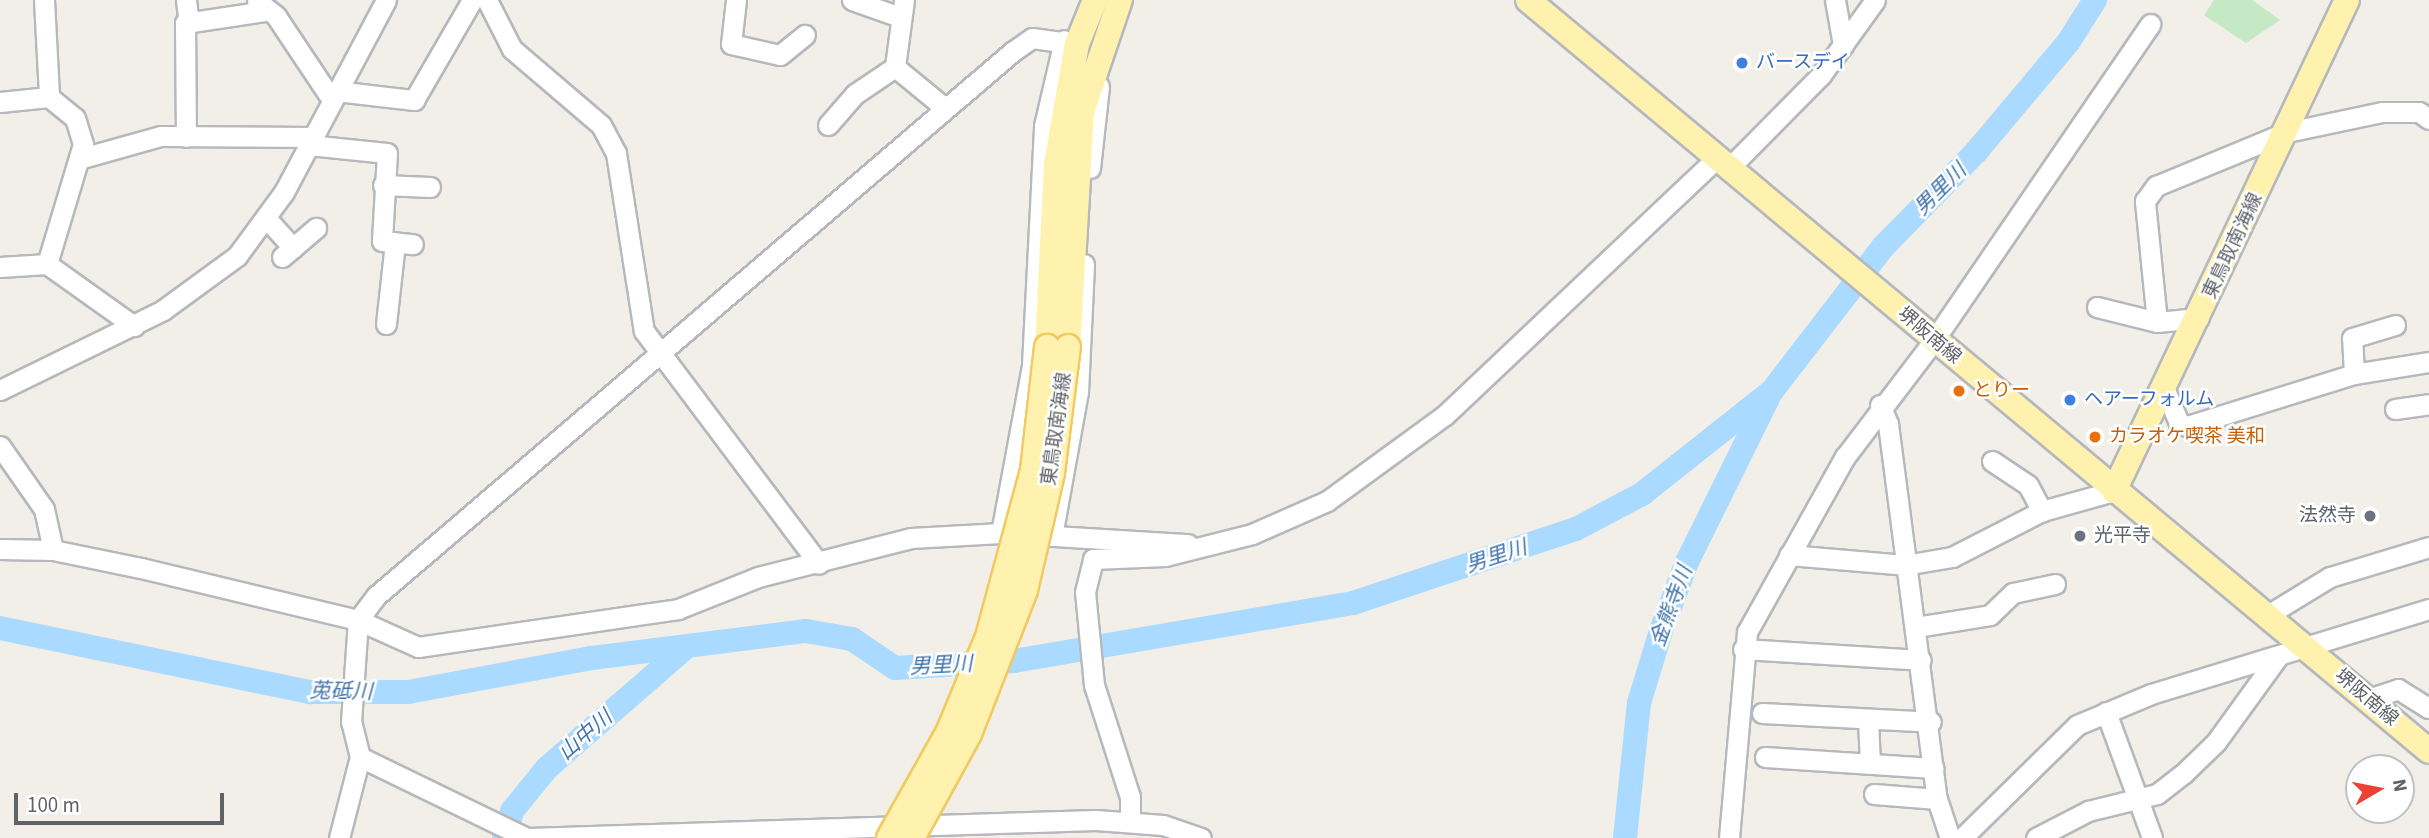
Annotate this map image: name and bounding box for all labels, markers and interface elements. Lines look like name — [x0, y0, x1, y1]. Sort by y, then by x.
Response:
place label: バースデイ — [1756, 52, 1851, 74]
marker: バースデイ — [1734, 55, 1750, 71]
water label: 男里川 — [1909, 158, 1971, 220]
street label: 東鳥取南海線 — [2199, 190, 2267, 302]
street label: 堺阪南線 — [1893, 303, 1965, 369]
street label: 東鳥取南海線 — [1038, 371, 1076, 487]
place label: とりー — [1973, 380, 2030, 402]
marker: とりー — [1951, 383, 1967, 399]
place label: ヘアーフォルム — [2084, 389, 2216, 411]
marker: ヘアーフォルム — [2062, 392, 2078, 408]
place label: カラオケ喫茶 美和 — [2109, 426, 2265, 448]
marker: カラオケ喫茶 美和 — [2087, 429, 2103, 445]
place label: 法然寺 — [2299, 505, 2356, 527]
marker: 法然寺 — [2362, 508, 2378, 524]
place label: 光平寺 — [2094, 525, 2151, 547]
marker: 光平寺 — [2072, 528, 2088, 544]
water label: 男里川 — [1462, 534, 1530, 578]
water label: 金熊寺川 — [1645, 562, 1697, 650]
water label: 男里川 — [909, 651, 973, 679]
street label: 堺阪南線 — [2330, 665, 2402, 731]
water label: 莵砥川 — [309, 678, 373, 704]
water label: 山中川 — [553, 705, 617, 765]
north arrow — [2345, 754, 2415, 824]
text: N — [2385, 777, 2414, 794]
scale bar — [18, 778, 228, 822]
text: 100 m — [27, 790, 80, 820]

